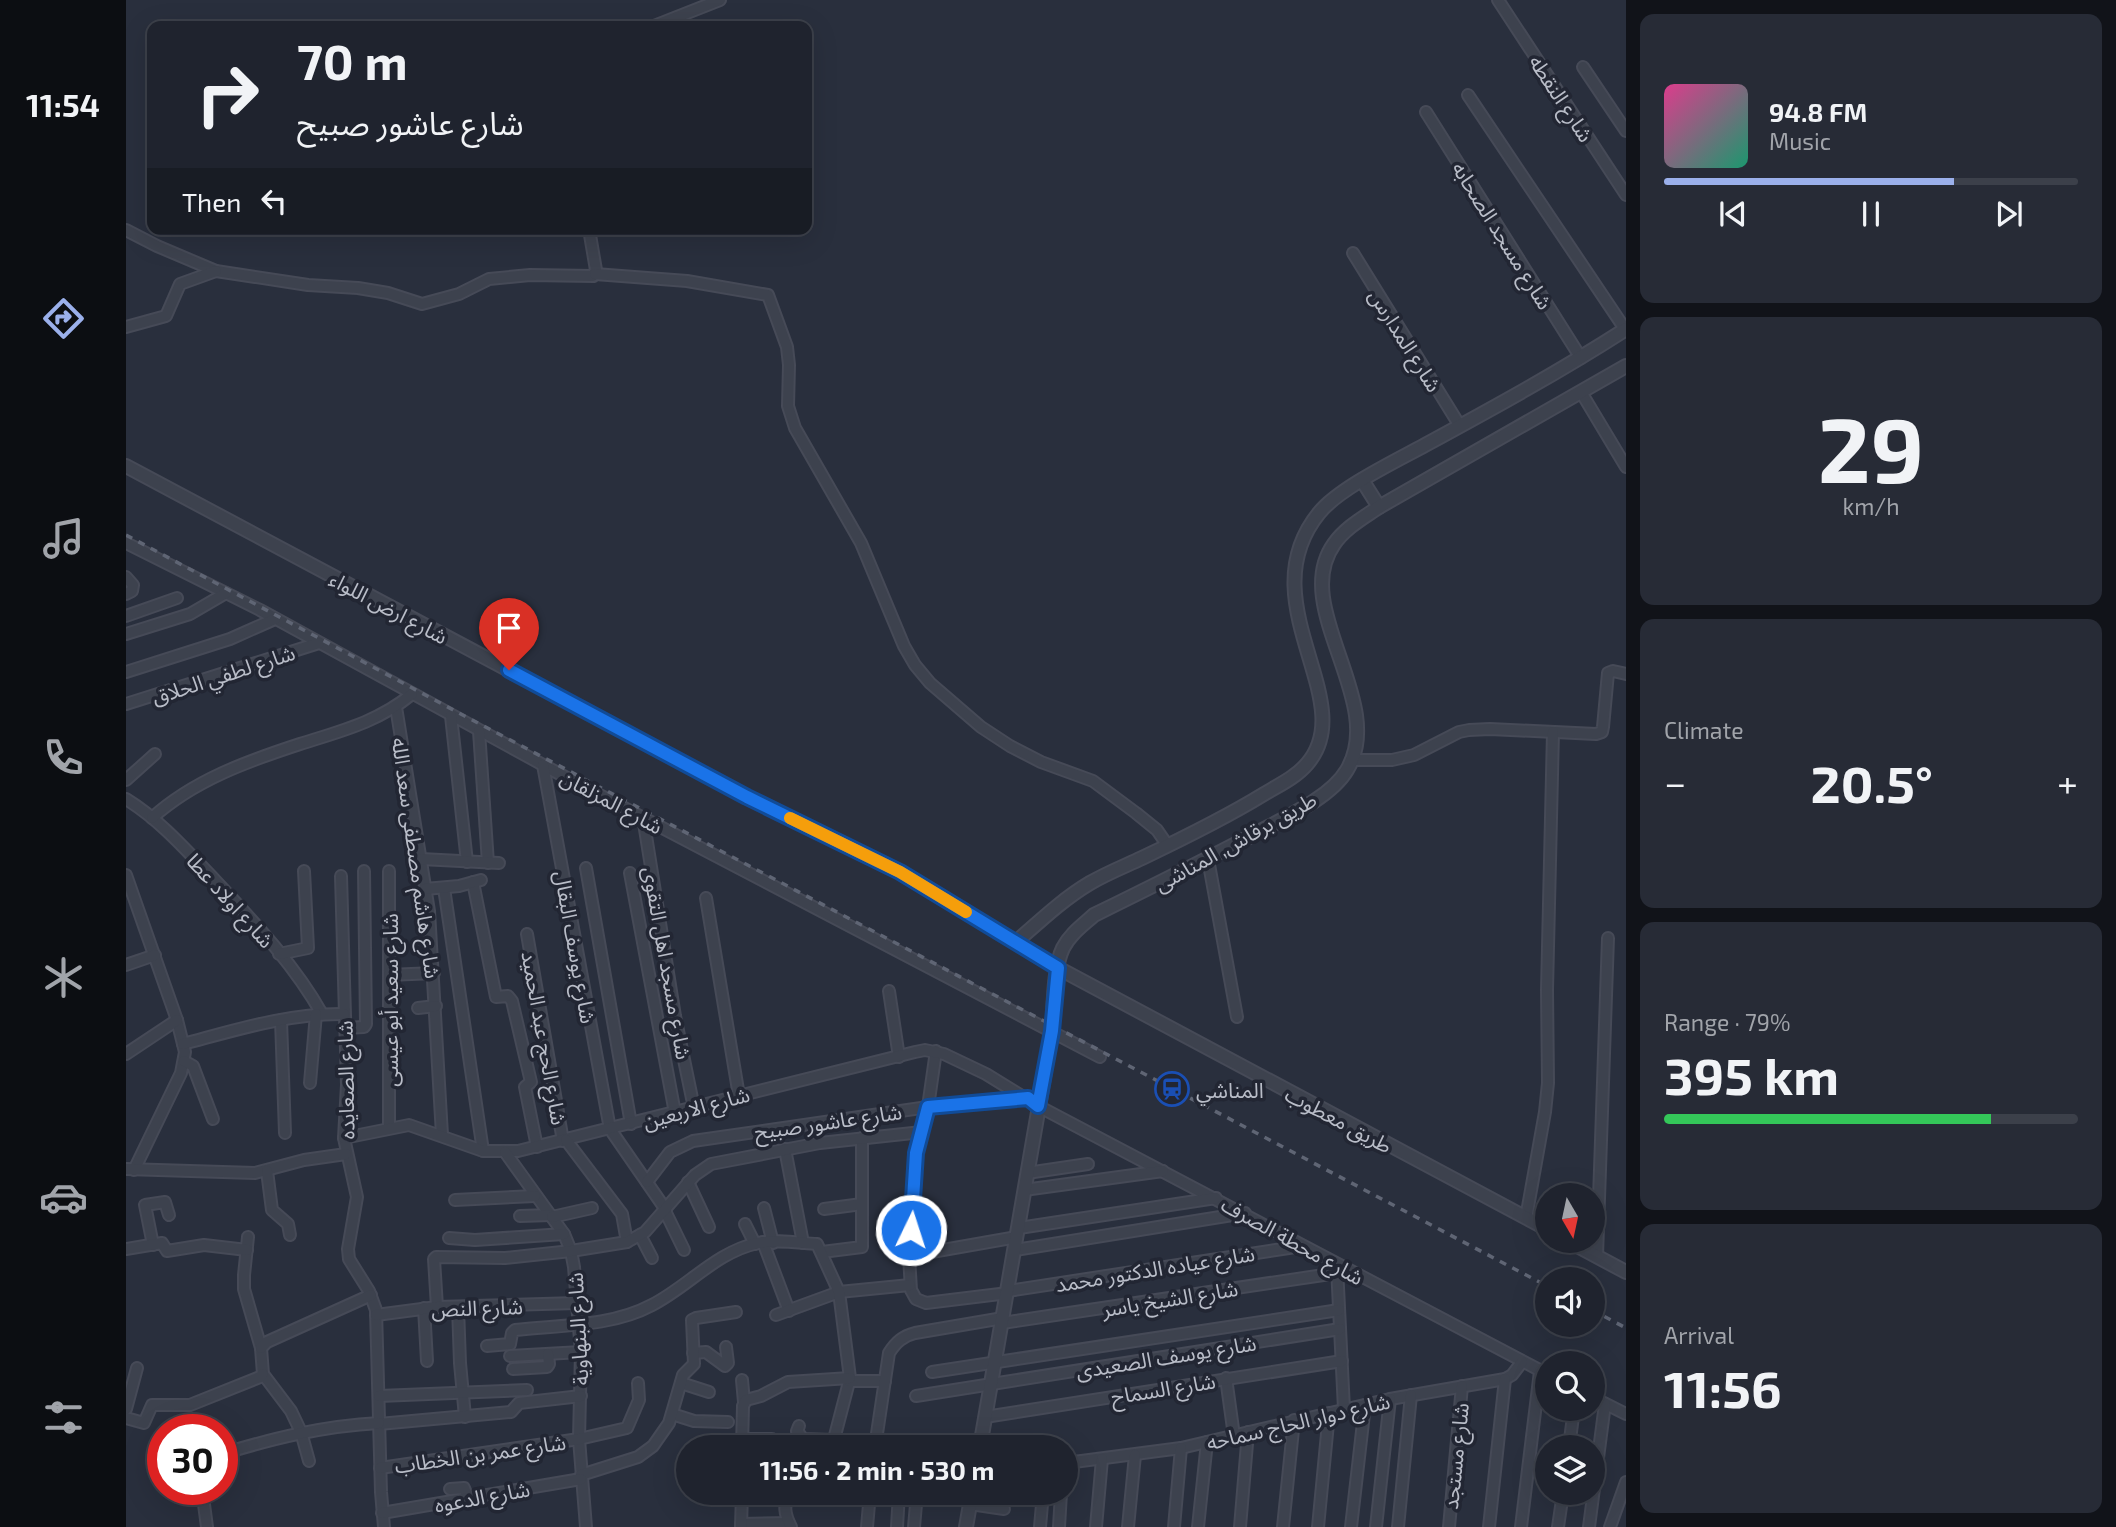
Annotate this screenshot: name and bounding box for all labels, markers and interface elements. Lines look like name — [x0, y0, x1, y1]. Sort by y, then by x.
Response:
text: 70 m — [297, 31, 408, 90]
icon: right — [182, 49, 273, 140]
street label: شارع النقطه — [1521, 50, 1599, 148]
text: 11:54 — [26, 85, 100, 123]
text: 94.8 FM — [1769, 96, 1867, 127]
text: شارع عاشور صبيح — [297, 103, 524, 141]
text: Music — [1769, 127, 1831, 155]
street label: شارع مسجد الصحابه — [1444, 157, 1558, 316]
icon: left — [255, 182, 293, 220]
text: Then — [182, 186, 241, 217]
icon: previous — [1714, 195, 1752, 233]
icon: pause — [1852, 195, 1890, 233]
icon: next — [1990, 195, 2028, 233]
street label: شارع المدارس — [1361, 284, 1448, 398]
icon: directions — [39, 294, 88, 343]
text: 29 — [1818, 392, 1924, 501]
text: km/h — [1842, 492, 1900, 520]
icon: music — [39, 514, 88, 563]
street label: شارع ارض اللواء — [324, 565, 452, 652]
pin — [479, 598, 539, 670]
icon: arrive — [490, 609, 528, 647]
street label: شارع لطفي الحلاق — [148, 639, 299, 714]
text: Climate — [1664, 716, 1744, 744]
icon: phone — [39, 733, 88, 782]
street label: شارع هاشم مصطفى سعد الله — [384, 736, 446, 981]
text: 20.5° — [1810, 751, 1933, 813]
text: − — [1664, 759, 1686, 805]
text: + — [2057, 759, 2078, 805]
street label: شارع المزلقان — [555, 764, 667, 842]
street label: طريق برقاش, المناشى — [1150, 786, 1321, 898]
street label: شارع اولاد عطا — [179, 848, 280, 955]
street label: شارع مسجد اهل التقوى — [635, 865, 697, 1062]
street label: شارع يوسف البقال — [546, 869, 602, 1026]
street label: شارع سعيد أبو عيسى — [377, 913, 406, 1087]
street label: شارع الحج عبد الحميد — [513, 949, 573, 1128]
icon: climate — [39, 953, 88, 1002]
text: Range · 79% — [1664, 1008, 1790, 1036]
street label: شارع الصعايده — [331, 1020, 363, 1140]
text: 395 km — [1664, 1043, 1839, 1105]
station icon: المناشي — [1153, 1070, 1191, 1108]
place label: المناشي — [1196, 1077, 1264, 1106]
street label: طريق معطوب — [1280, 1080, 1397, 1159]
street label: شارع الاربعين — [640, 1081, 753, 1137]
street label: شارع عاشور صبيح — [753, 1098, 904, 1148]
icon: car — [39, 1173, 88, 1222]
north arrow — [1535, 1183, 1605, 1253]
map controls — [1535, 1183, 1605, 1505]
street label: شارع محطة الصرف — [1216, 1191, 1368, 1293]
position arrow — [874, 1193, 948, 1267]
street label: شارع عياده الدكتور محمد — [1054, 1240, 1257, 1300]
button: sound — [1535, 1267, 1605, 1337]
street label: شارع البنهاوية — [562, 1272, 596, 1386]
street label: شارع الشيخ ياسر — [1099, 1275, 1240, 1325]
street label: شارع النص — [431, 1293, 523, 1325]
text: Arrival — [1664, 1321, 1734, 1349]
street label: شارع يوسف الصعيدى — [1074, 1329, 1259, 1387]
button: search — [1535, 1351, 1605, 1421]
text: 11:56 — [1664, 1356, 1782, 1418]
street label: شارع السماح — [1109, 1367, 1218, 1413]
street label: شارع دوار الحاج سماحه — [1204, 1388, 1393, 1458]
icon: filters — [39, 1393, 88, 1442]
street label: شارع مستجد — [1437, 1402, 1477, 1511]
speed limit sign: 30 — [147, 1414, 238, 1505]
street label: شارع عمر بن الخطاب — [393, 1429, 568, 1481]
button: layers — [1535, 1435, 1605, 1505]
text: 11:56 · 2 min · 530 m — [760, 1454, 994, 1485]
street label: شارع الدعوه — [432, 1475, 532, 1521]

